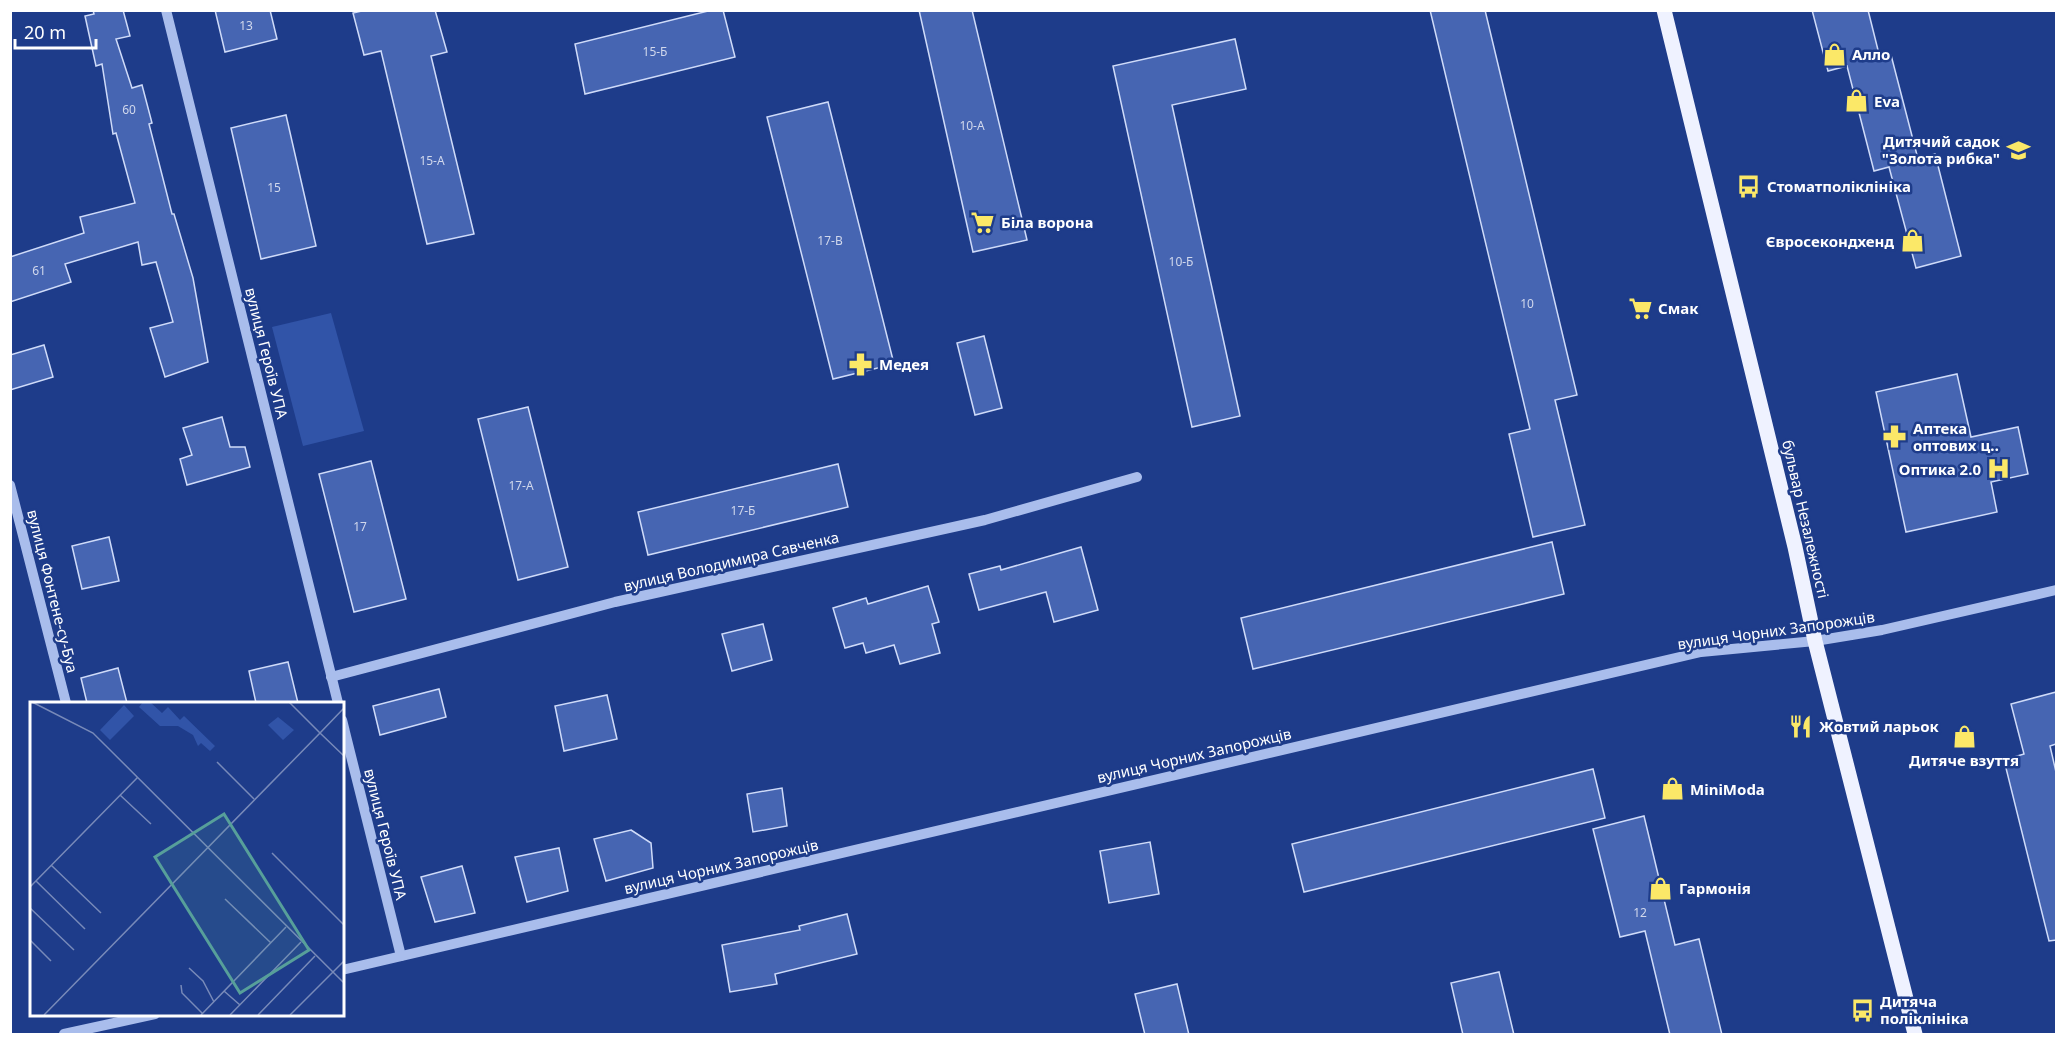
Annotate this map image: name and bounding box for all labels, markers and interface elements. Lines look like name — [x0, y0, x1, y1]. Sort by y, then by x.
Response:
scale bar — [15, 12, 96, 50]
house number: 13 — [239, 17, 253, 34]
text: 20 m — [24, 20, 66, 44]
shop icon: Алло — [1821, 41, 1847, 67]
house number: 15-Б — [643, 43, 667, 60]
place label: Алло — [1852, 44, 1890, 64]
shop icon: Eva — [1843, 88, 1869, 114]
place label: Eva — [1874, 91, 1900, 111]
house number: 60 — [122, 101, 136, 118]
house number: 10-А — [959, 117, 985, 134]
place label: Дитячий садок "Золота рибка" — [1882, 131, 2001, 168]
school or university icon: Дитячий садок "Золота рибка" — [2005, 137, 2031, 163]
house number: 15-А — [419, 152, 445, 169]
bus stop icon: Стоматполіклініка — [1736, 173, 1762, 199]
place label: Стоматполіклініка — [1767, 176, 1911, 196]
house number: 15 — [267, 179, 281, 196]
supermarket icon: Біла ворона — [970, 209, 996, 235]
place label: Біла ворона — [1001, 212, 1093, 232]
shop icon: Євросекондхенд — [1899, 228, 1925, 254]
place label: Євросекондхенд — [1766, 231, 1894, 251]
house number: 17-В — [817, 232, 843, 249]
house number: 10-Б — [1169, 253, 1193, 270]
house number: 61 — [32, 262, 46, 279]
street label: вулиця Героїв УПА — [241, 285, 293, 421]
house number: 10 — [1520, 295, 1534, 312]
supermarket icon: Смак — [1627, 295, 1653, 321]
place label: Смак — [1658, 298, 1699, 318]
pharmacy icon: Медея — [848, 351, 874, 377]
place label: Медея — [879, 354, 929, 374]
place label: Аптека оптових ц‥ — [1913, 418, 1999, 455]
pharmacy icon: Аптека оптових ц‥ — [1882, 424, 1908, 450]
street label: бульвар Незалежності — [1778, 438, 1834, 600]
hospital icon: Оптика 2.0 — [1986, 456, 2012, 482]
place label: Оптика 2.0 — [1899, 459, 1981, 479]
house number: 17-А — [508, 477, 534, 494]
house number: 17-Б — [731, 502, 755, 519]
street label: вулиця Фонтене-су-Буа — [23, 507, 83, 675]
house number: 17 — [353, 518, 367, 535]
street label: вулиця Володимира Савченка — [621, 526, 841, 596]
street label: вулиця Чорних Запорожців — [1676, 606, 1876, 654]
inset map — [30, 702, 344, 1015]
restaurant icon: Жовтий ларьок — [1788, 713, 1814, 739]
place label: Жовтий ларьок — [1819, 716, 1939, 736]
street label: вулиця Чорних Запорожців — [1095, 723, 1293, 787]
shop icon: Дитяче взуття — [1951, 723, 1977, 749]
place label: Дитяче взуття — [1909, 750, 2019, 770]
street label: вулиця Героїв УПА — [360, 766, 412, 902]
shop icon: MiniModa — [1659, 776, 1685, 802]
place label: MiniModa — [1690, 779, 1765, 799]
street label: вулиця Чорних Запорожців — [622, 834, 820, 898]
shop icon: Гармонія — [1648, 875, 1674, 901]
place label: Гармонія — [1679, 878, 1751, 898]
house number: 12 — [1633, 904, 1647, 921]
place label: Дитяча поліклініка — [1880, 991, 1969, 1028]
bus stop icon: Дитяча поліклініка — [1849, 997, 1875, 1023]

